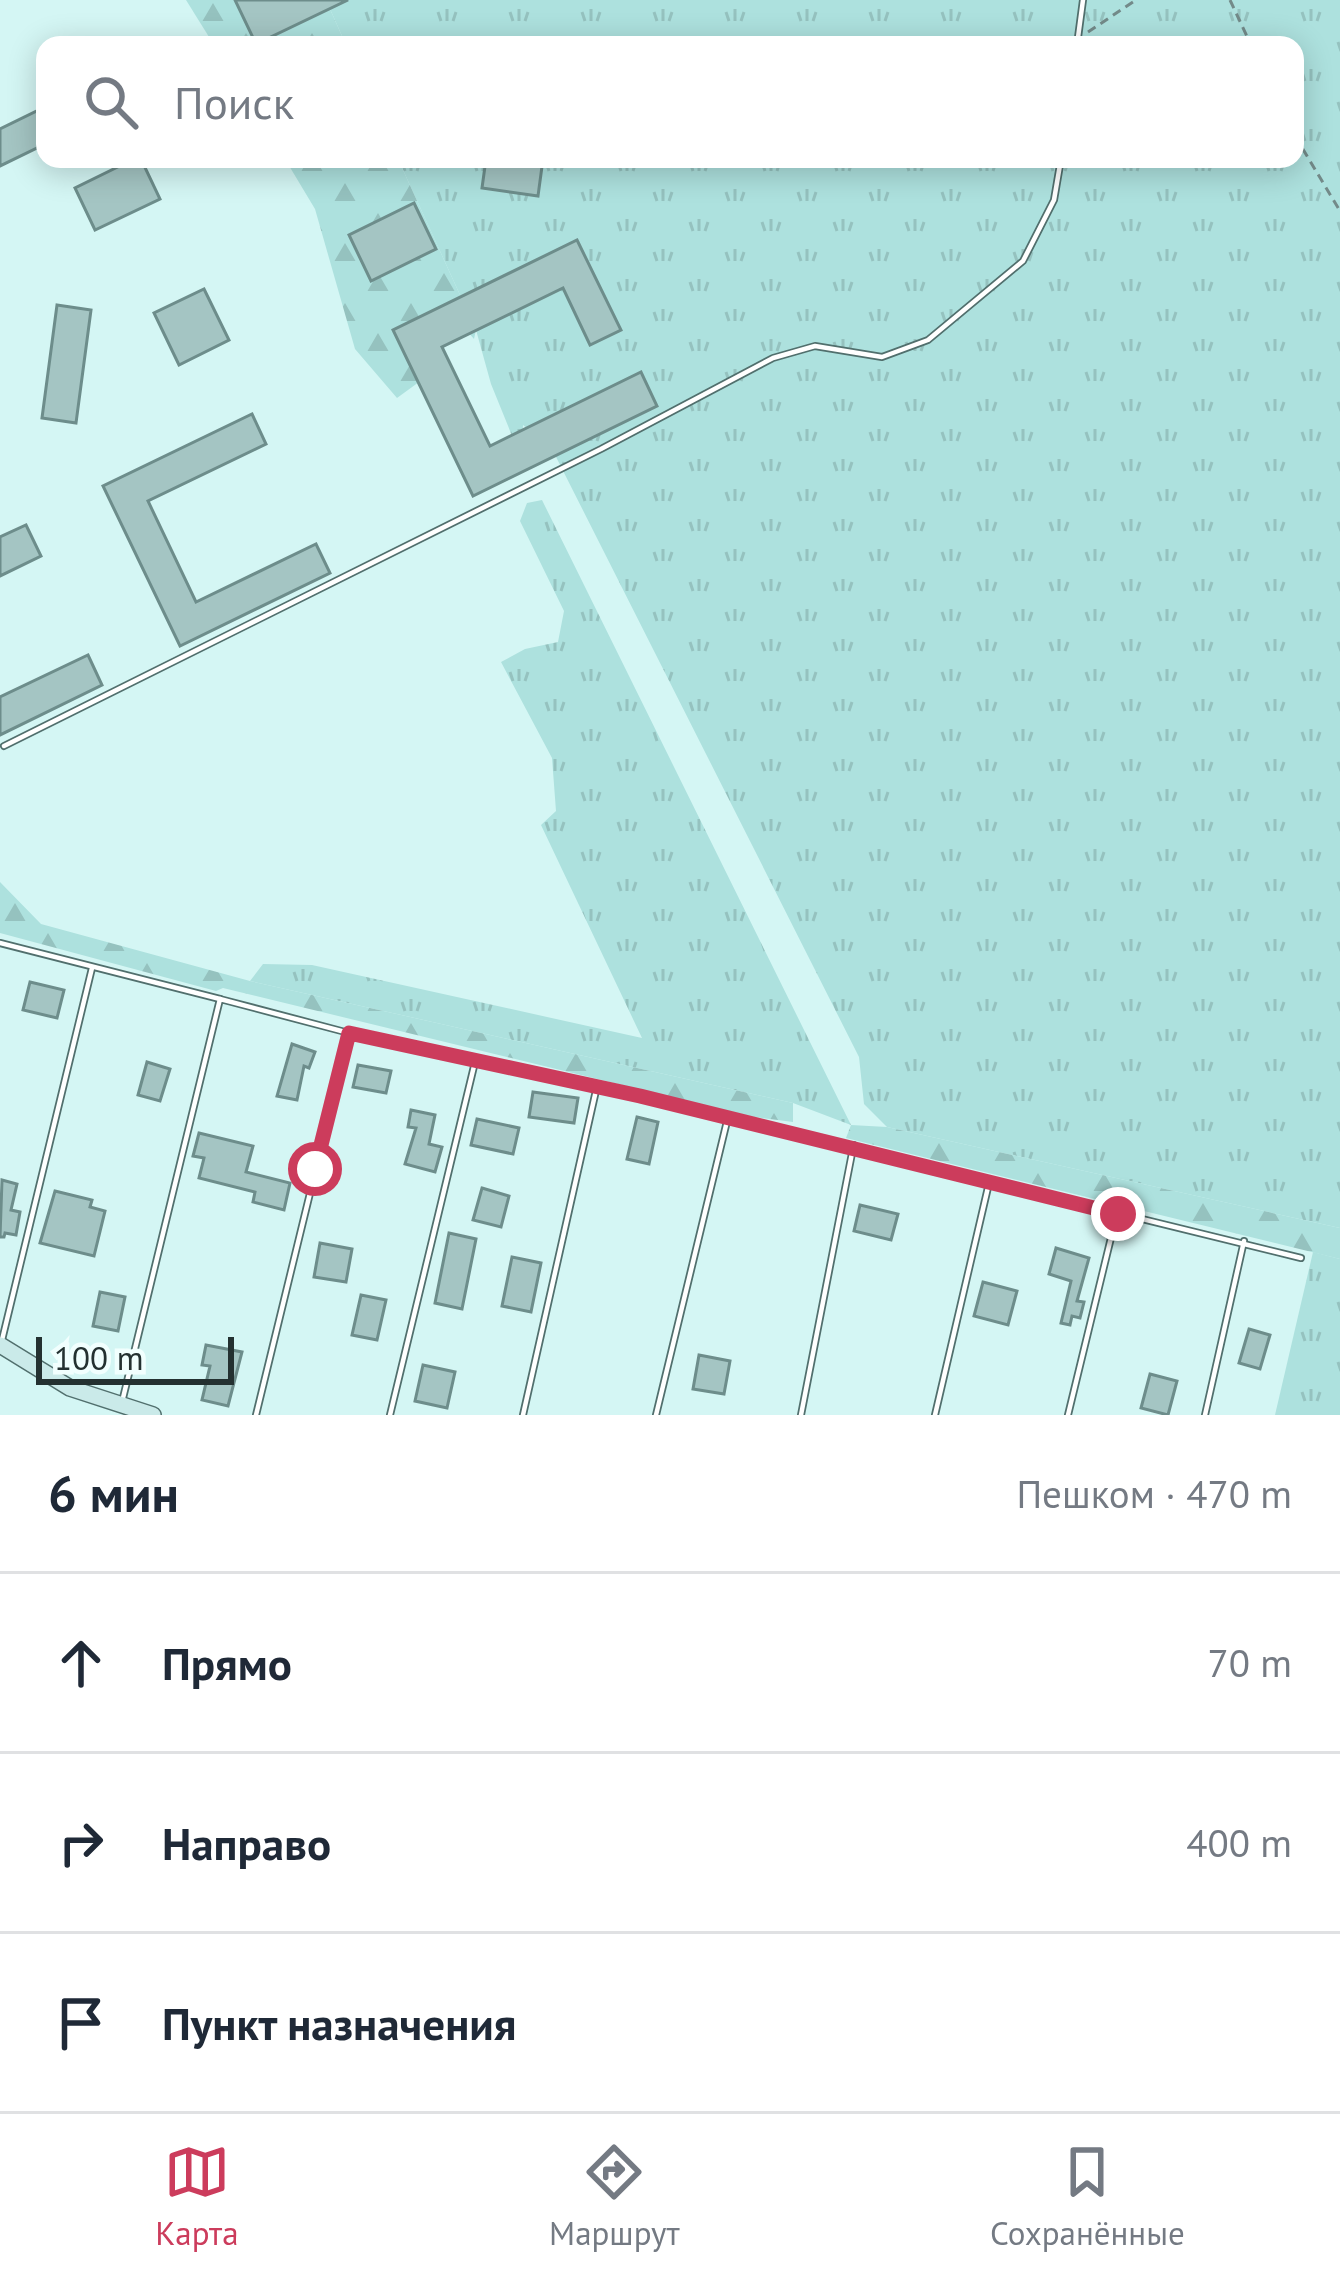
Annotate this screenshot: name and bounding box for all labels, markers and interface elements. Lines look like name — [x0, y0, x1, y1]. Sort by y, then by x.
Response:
search box — [36, 36, 1304, 168]
icon: search — [78, 69, 144, 135]
text: Поиск — [174, 73, 294, 131]
route start — [288, 1142, 342, 1196]
route end — [1091, 1187, 1145, 1241]
scale bar — [36, 1331, 234, 1384]
text: 100 m — [54, 1336, 144, 1379]
text: 6 мин — [48, 1460, 179, 1526]
text: Пешком · 470 m — [1016, 1468, 1292, 1519]
icon: ahead — [48, 1630, 114, 1696]
text: Прямо — [162, 1634, 292, 1692]
text: 70 m — [1207, 1637, 1292, 1688]
icon: right — [48, 1810, 114, 1876]
text: Направо — [162, 1814, 331, 1872]
text: 400 m — [1186, 1817, 1292, 1868]
icon: arrive — [48, 1990, 114, 2056]
text: Пункт назначения — [162, 1994, 516, 2052]
tab: Карта — [155, 2139, 239, 2254]
tab: Маршрут — [549, 2139, 680, 2254]
tab: Сохранённые — [990, 2139, 1185, 2254]

